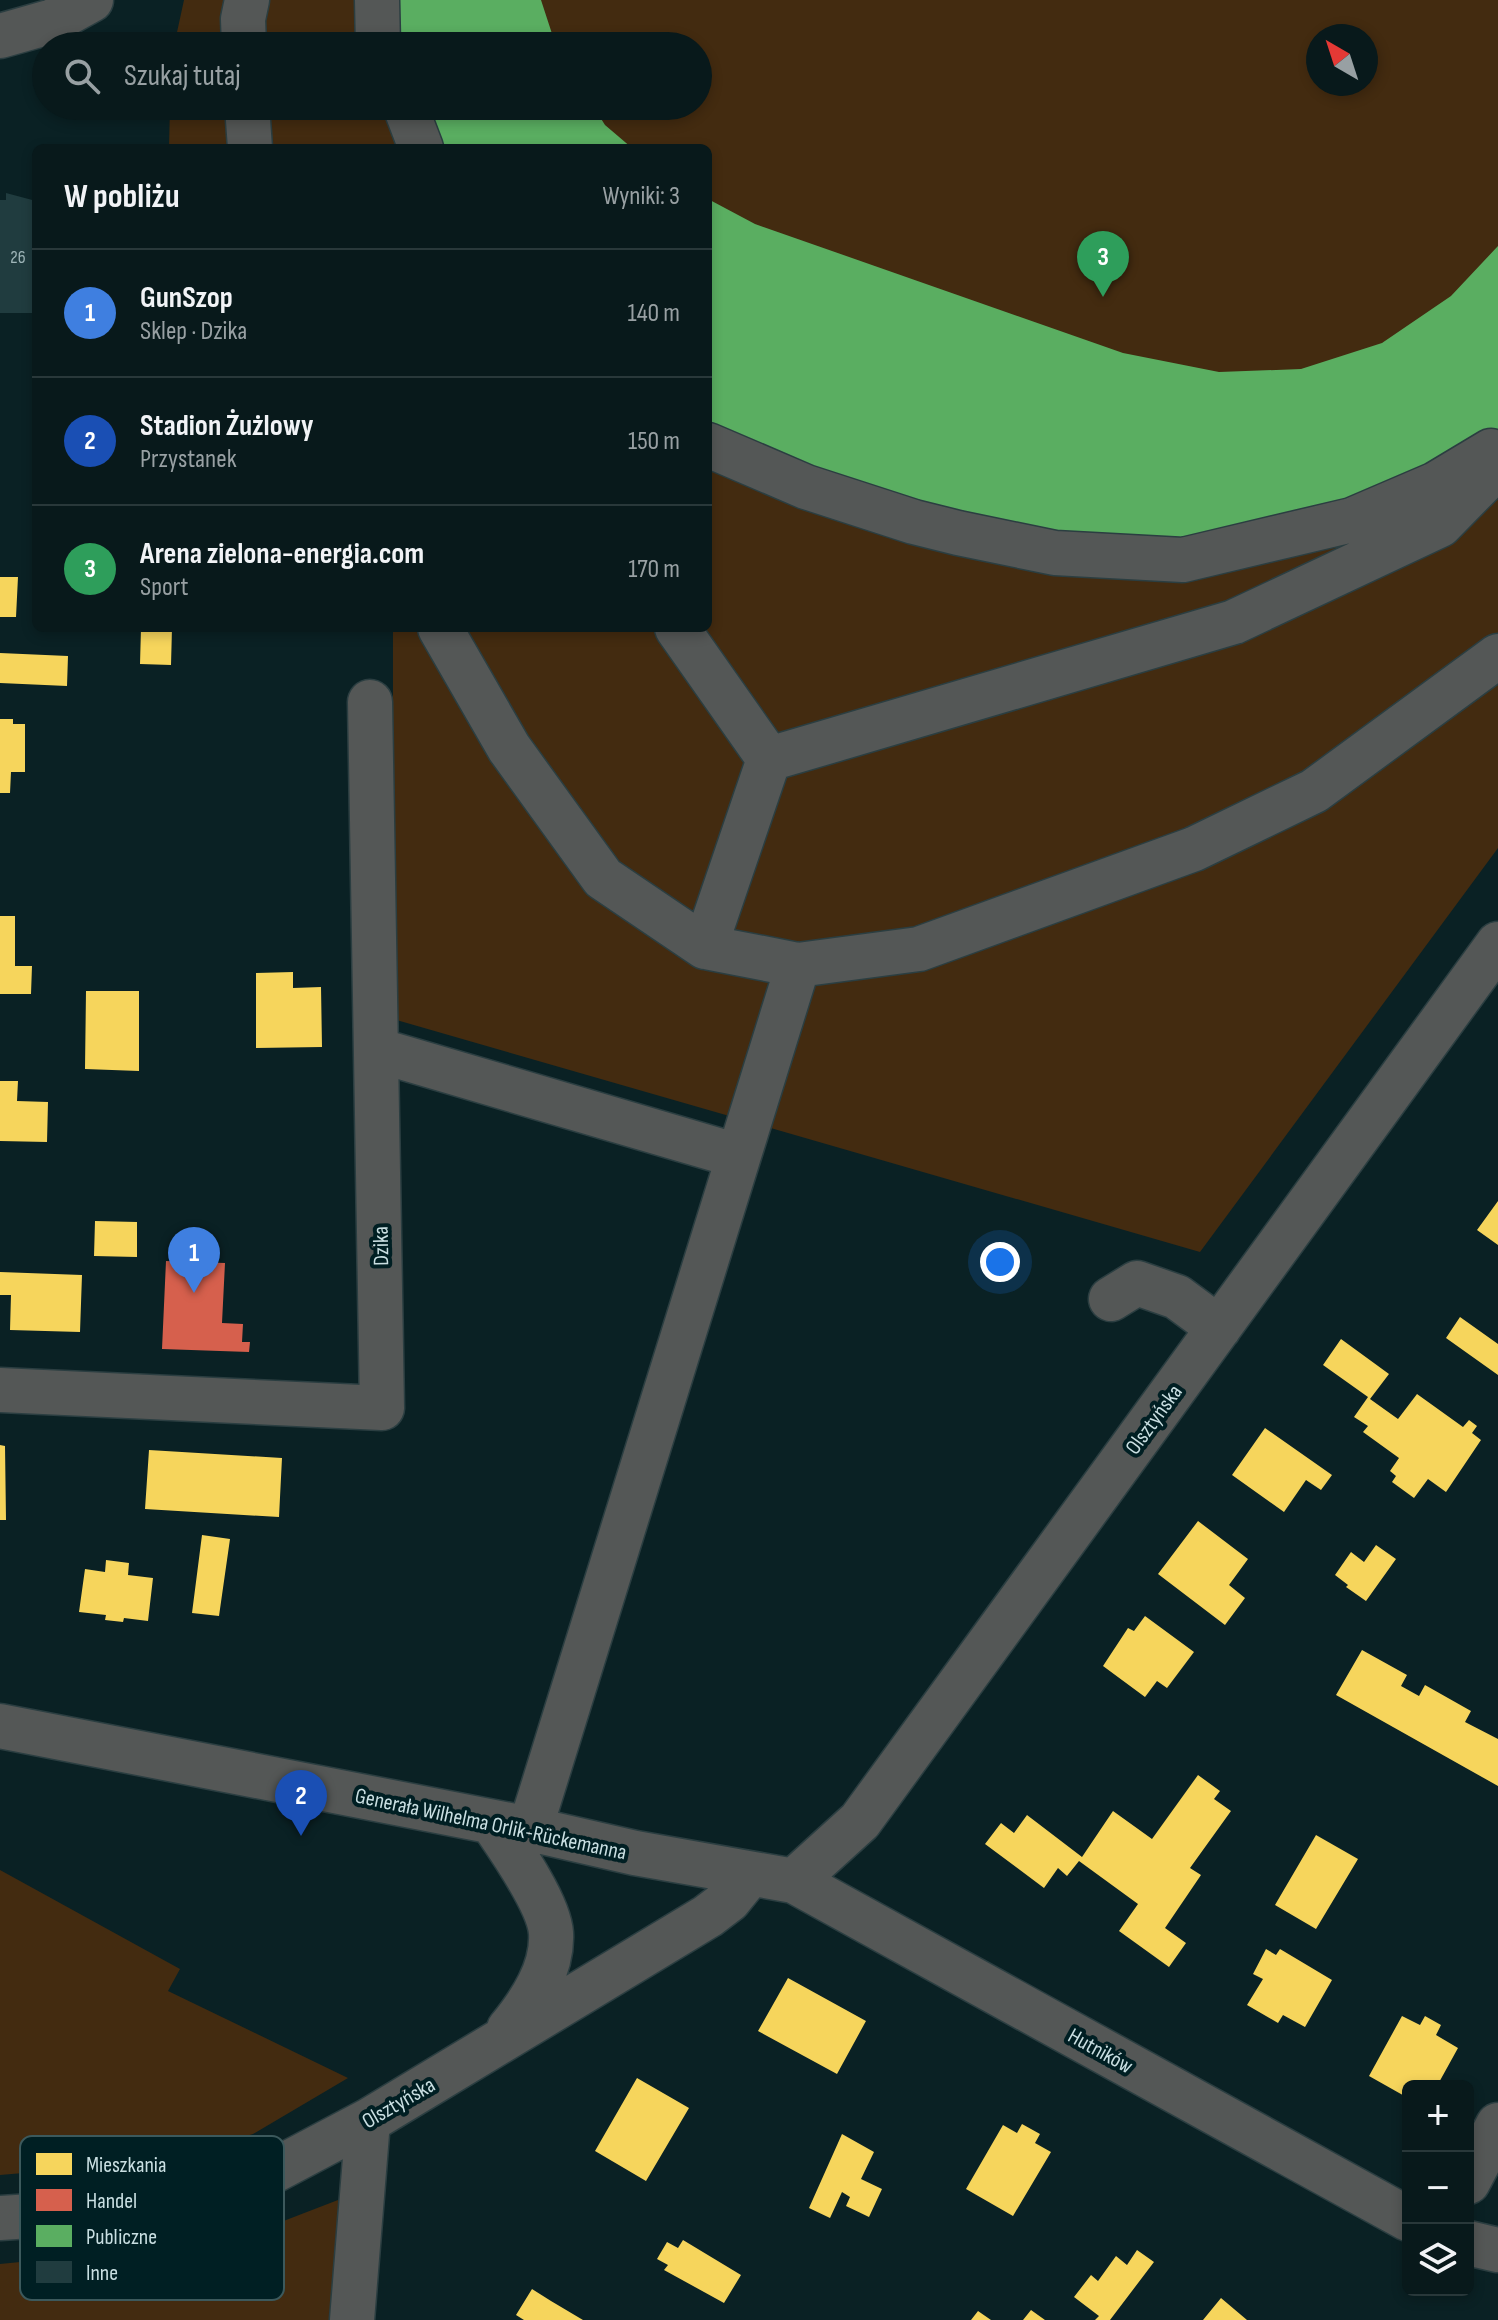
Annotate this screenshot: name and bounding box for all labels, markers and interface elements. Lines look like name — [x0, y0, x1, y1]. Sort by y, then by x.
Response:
north arrow — [1306, 24, 1378, 96]
search box — [32, 32, 712, 120]
icon: search — [60, 54, 104, 98]
text: Szukaj tutaj — [124, 58, 241, 94]
text: W pobliżu — [64, 176, 180, 217]
text: Wyniki: 3 — [603, 181, 680, 212]
pin: 3 — [1077, 231, 1129, 297]
house number: 26 — [10, 247, 26, 268]
text: GunSzop — [140, 280, 233, 316]
text: 1 — [85, 298, 95, 329]
text: 140 m — [628, 298, 680, 329]
text: Sklep · Dzika — [140, 316, 247, 347]
text: Stadion Żużlowy — [140, 408, 313, 444]
text: 2 — [84, 426, 96, 457]
text: 150 m — [628, 426, 680, 457]
text: Przystanek — [140, 444, 237, 475]
text: Arena zielona-energia.com — [140, 536, 424, 572]
text: 3 — [84, 554, 96, 585]
text: 170 m — [628, 554, 680, 585]
text: Sport — [140, 572, 188, 603]
street label: Dzika — [368, 1226, 395, 1266]
pin: 1 — [168, 1227, 220, 1293]
your location — [980, 1242, 1020, 1282]
street label: Olsztyńska — [1120, 1380, 1189, 1460]
pin: 2 — [275, 1770, 327, 1836]
street label: Generała Wilhelma Orlik-Rückemanna — [352, 1782, 629, 1866]
street label: Hutników — [1063, 2023, 1137, 2080]
street label: Olsztyńska — [357, 2072, 440, 2135]
map controls — [1402, 2080, 1474, 2296]
button: + — [1402, 2080, 1474, 2152]
legend — [20, 2136, 284, 2300]
text: Mieszkania — [86, 2152, 166, 2179]
button: − — [1402, 2152, 1474, 2224]
text: Handel — [86, 2188, 137, 2215]
text: Publiczne — [86, 2224, 157, 2251]
button: layers — [1402, 2224, 1474, 2296]
text: Inne — [86, 2260, 118, 2287]

